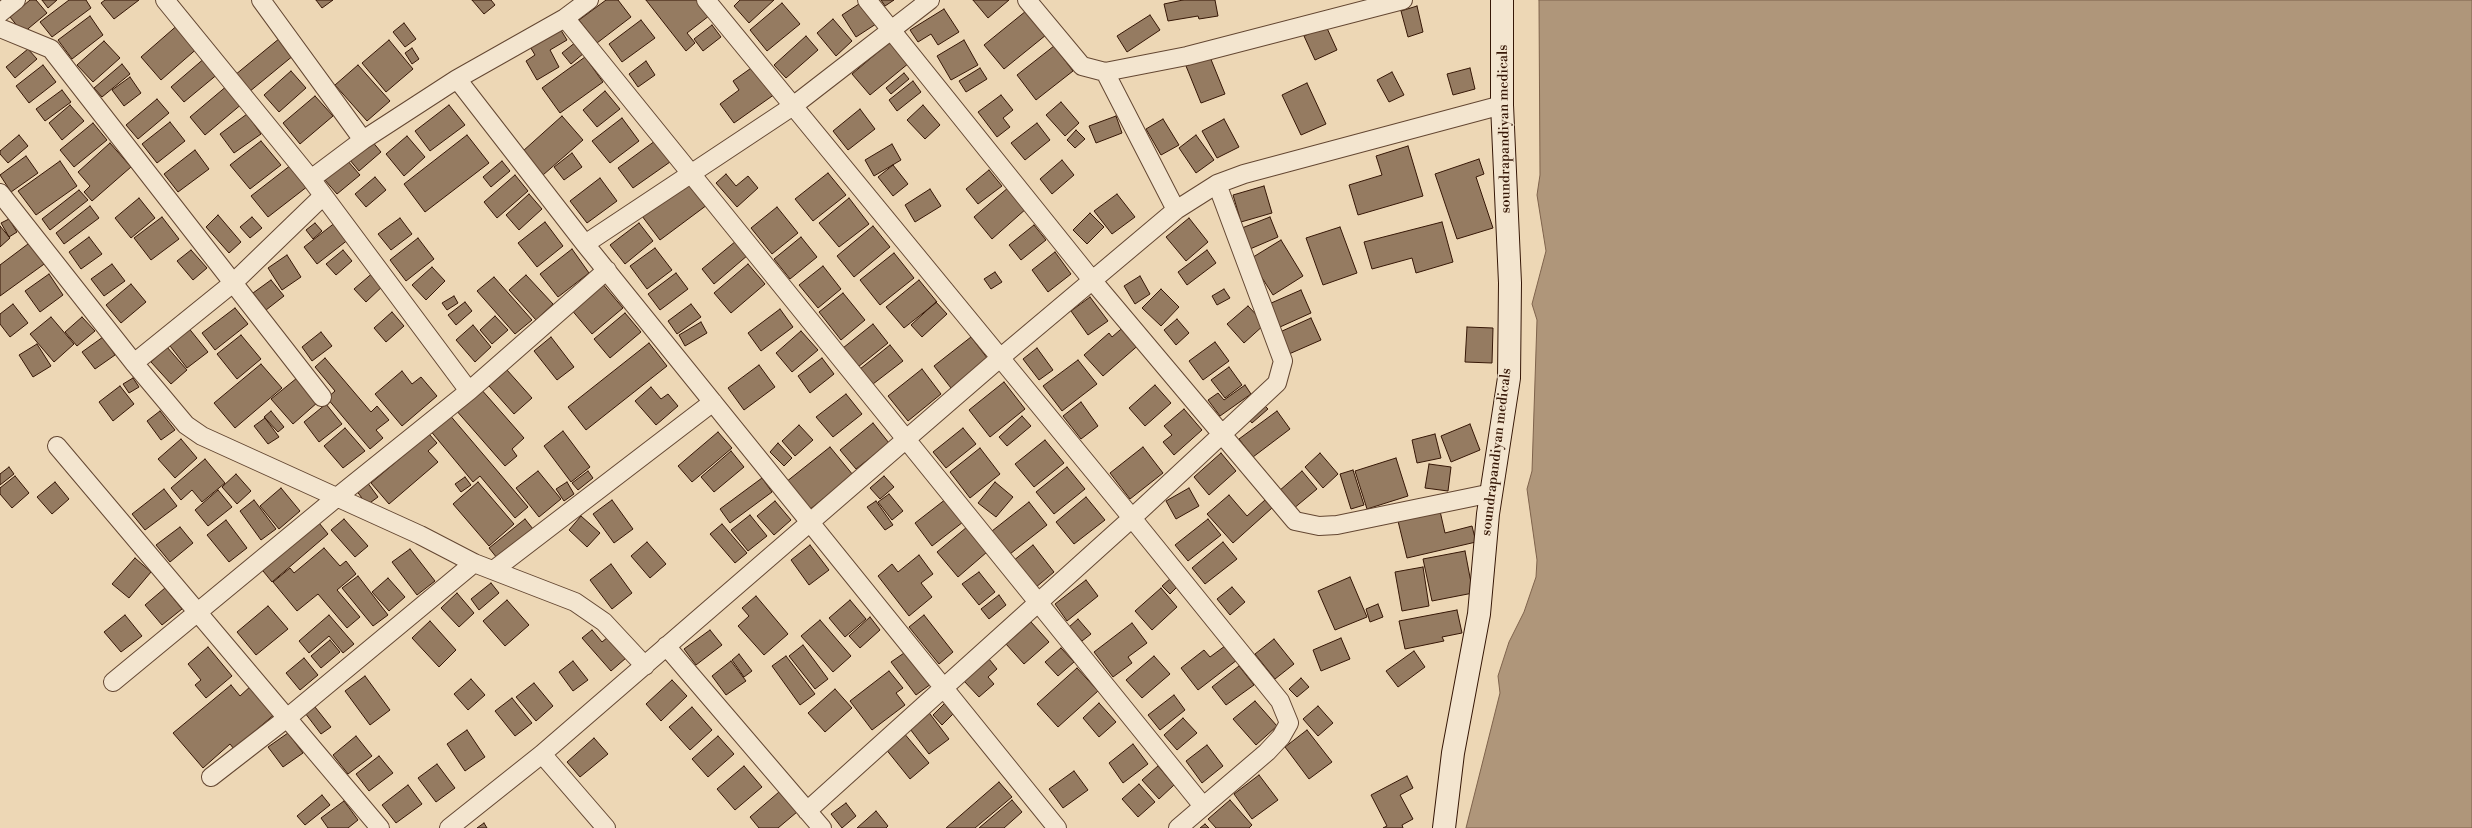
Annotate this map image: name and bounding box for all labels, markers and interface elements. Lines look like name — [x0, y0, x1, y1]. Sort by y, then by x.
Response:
street label: soundrapandiyan medicals — [1495, 44, 1515, 214]
street label: soundrapandiyan medicals — [1478, 367, 1516, 537]

